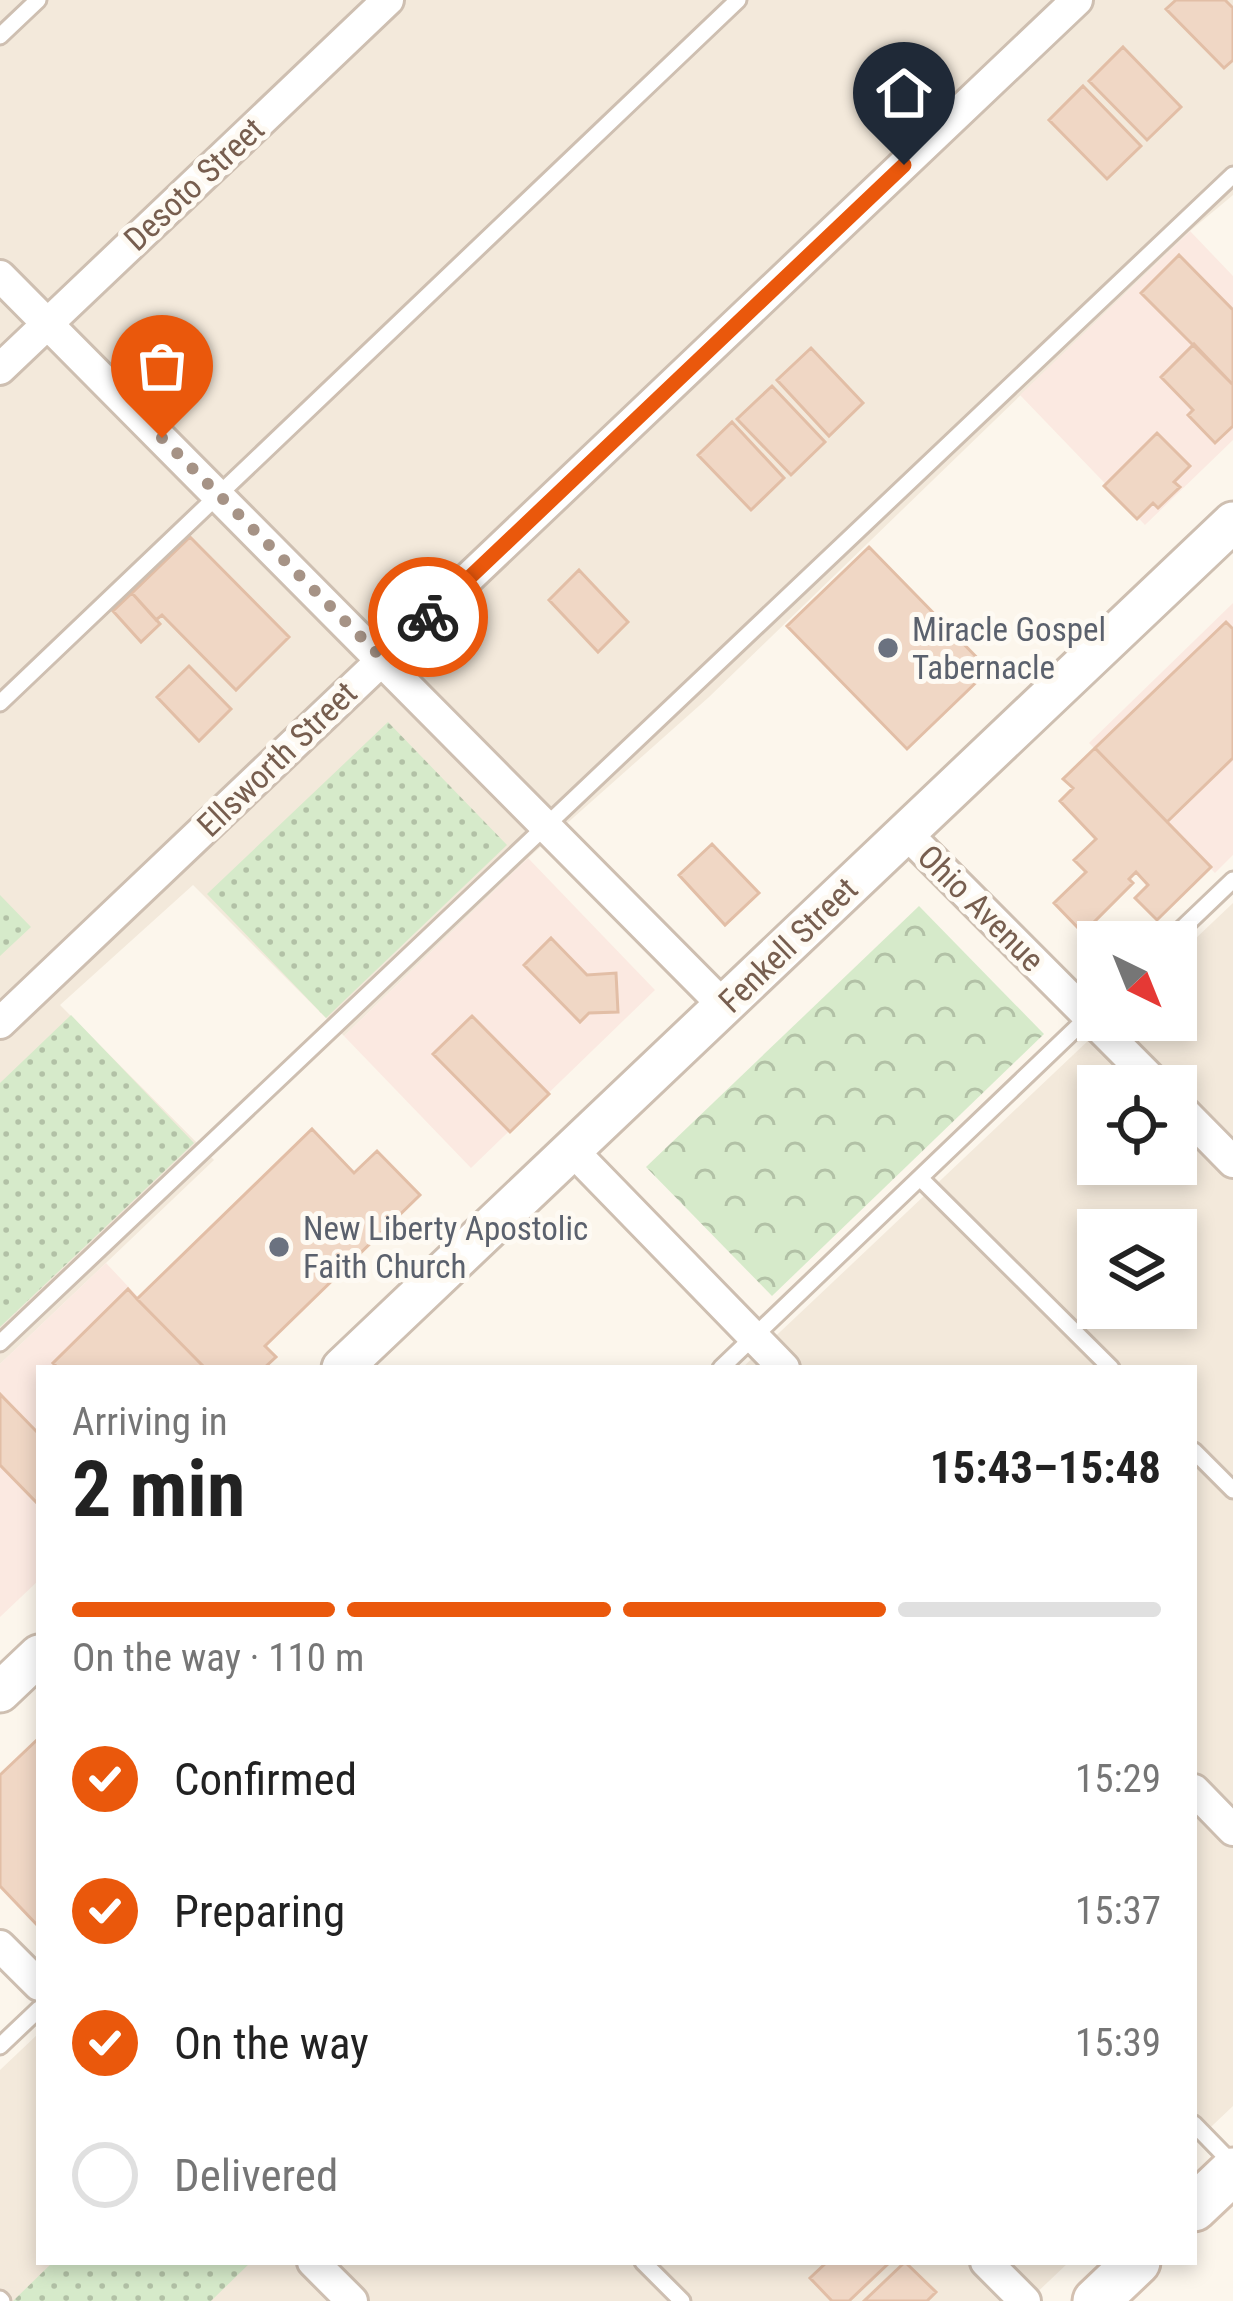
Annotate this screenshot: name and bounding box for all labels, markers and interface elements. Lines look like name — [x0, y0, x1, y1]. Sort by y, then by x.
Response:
pin — [853, 42, 955, 165]
icon: home — [871, 60, 937, 126]
street label: Desoto Street — [116, 109, 272, 259]
pin — [111, 315, 213, 438]
icon: bag — [129, 333, 195, 399]
courier — [368, 557, 488, 677]
icon: bike — [395, 584, 461, 650]
place label: Miracle Gospel Tabernacle — [912, 610, 1106, 687]
marker: Miracle Gospel Tabernacle — [875, 635, 901, 661]
street label: Ellsworth Street — [189, 673, 365, 845]
street label: Ohio Avenue — [910, 837, 1052, 979]
street label: Fenkell Street — [711, 869, 865, 1021]
north arrow — [1077, 921, 1197, 1041]
map controls — [1077, 921, 1197, 1329]
button: locate — [1077, 1065, 1197, 1185]
place label: New Liberty Apostolic Faith Church — [303, 1209, 588, 1286]
button: layers — [1077, 1209, 1197, 1329]
marker: New Liberty Apostolic Faith Church — [266, 1234, 292, 1260]
text: Arriving in — [72, 1399, 228, 1445]
text: 15:43–15:48 — [930, 1441, 1161, 1494]
text: 2 min — [72, 1444, 245, 1535]
text: On the way · 110 m — [72, 1635, 364, 1681]
icon: check — [72, 1746, 138, 1812]
text: Confirmed — [174, 1753, 357, 1806]
text: 15:29 — [1075, 1756, 1161, 1802]
icon: check — [72, 1878, 138, 1944]
text: Preparing — [174, 1885, 345, 1938]
text: 15:37 — [1075, 1888, 1161, 1934]
icon: check — [72, 2010, 138, 2076]
text: On the way — [174, 2017, 369, 2070]
text: 15:39 — [1075, 2020, 1161, 2066]
text: Delivered — [174, 2149, 338, 2202]

